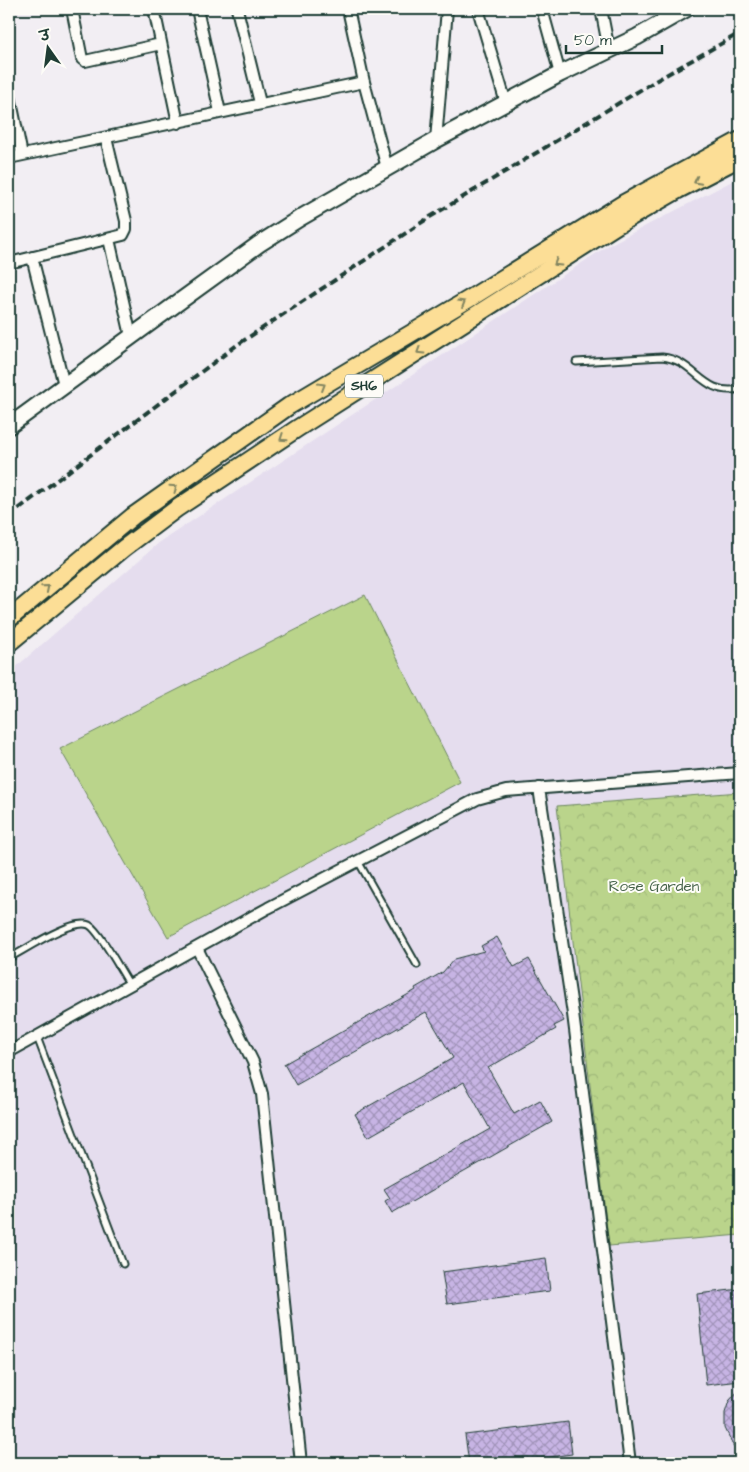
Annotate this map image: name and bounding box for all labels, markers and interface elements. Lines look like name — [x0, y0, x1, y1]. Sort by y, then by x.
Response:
north arrow — [22, 22, 72, 72]
scale bar — [566, 22, 663, 54]
text: उ — [36, 25, 54, 48]
text: 50 m — [574, 30, 612, 51]
one-way arrow — [693, 175, 702, 185]
one-way arrow — [554, 257, 563, 267]
one-way arrow — [456, 299, 465, 309]
one-way arrow — [416, 344, 425, 354]
road number: SH6 — [345, 374, 383, 398]
one-way arrow — [317, 383, 326, 393]
one-way arrow — [279, 432, 289, 441]
one-way arrow — [168, 485, 177, 493]
one-way arrow — [40, 585, 49, 593]
park label: Rose Garden — [609, 876, 700, 897]

